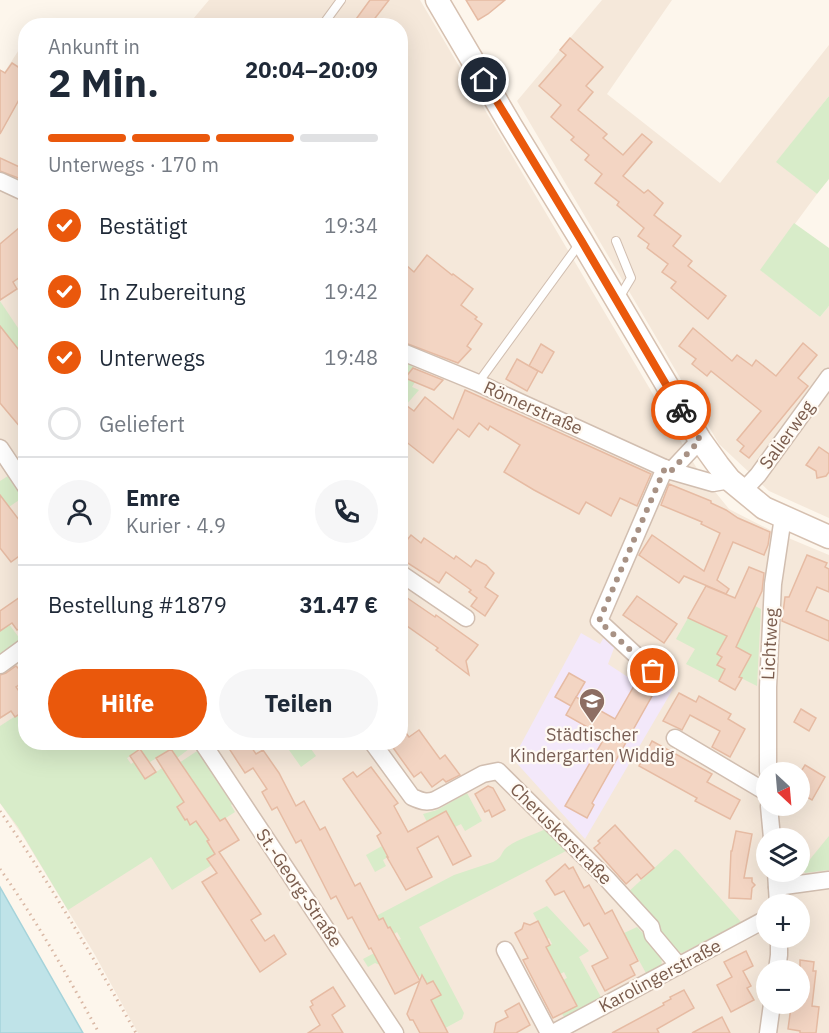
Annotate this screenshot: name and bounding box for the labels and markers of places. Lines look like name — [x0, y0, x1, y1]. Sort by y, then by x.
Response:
pin — [458, 54, 509, 105]
pin — [627, 645, 678, 696]
school or university icon: Städtischer Kindergarten Widdig — [577, 686, 607, 724]
place label: Städtischer Kindergarten Widdig — [510, 723, 675, 767]

